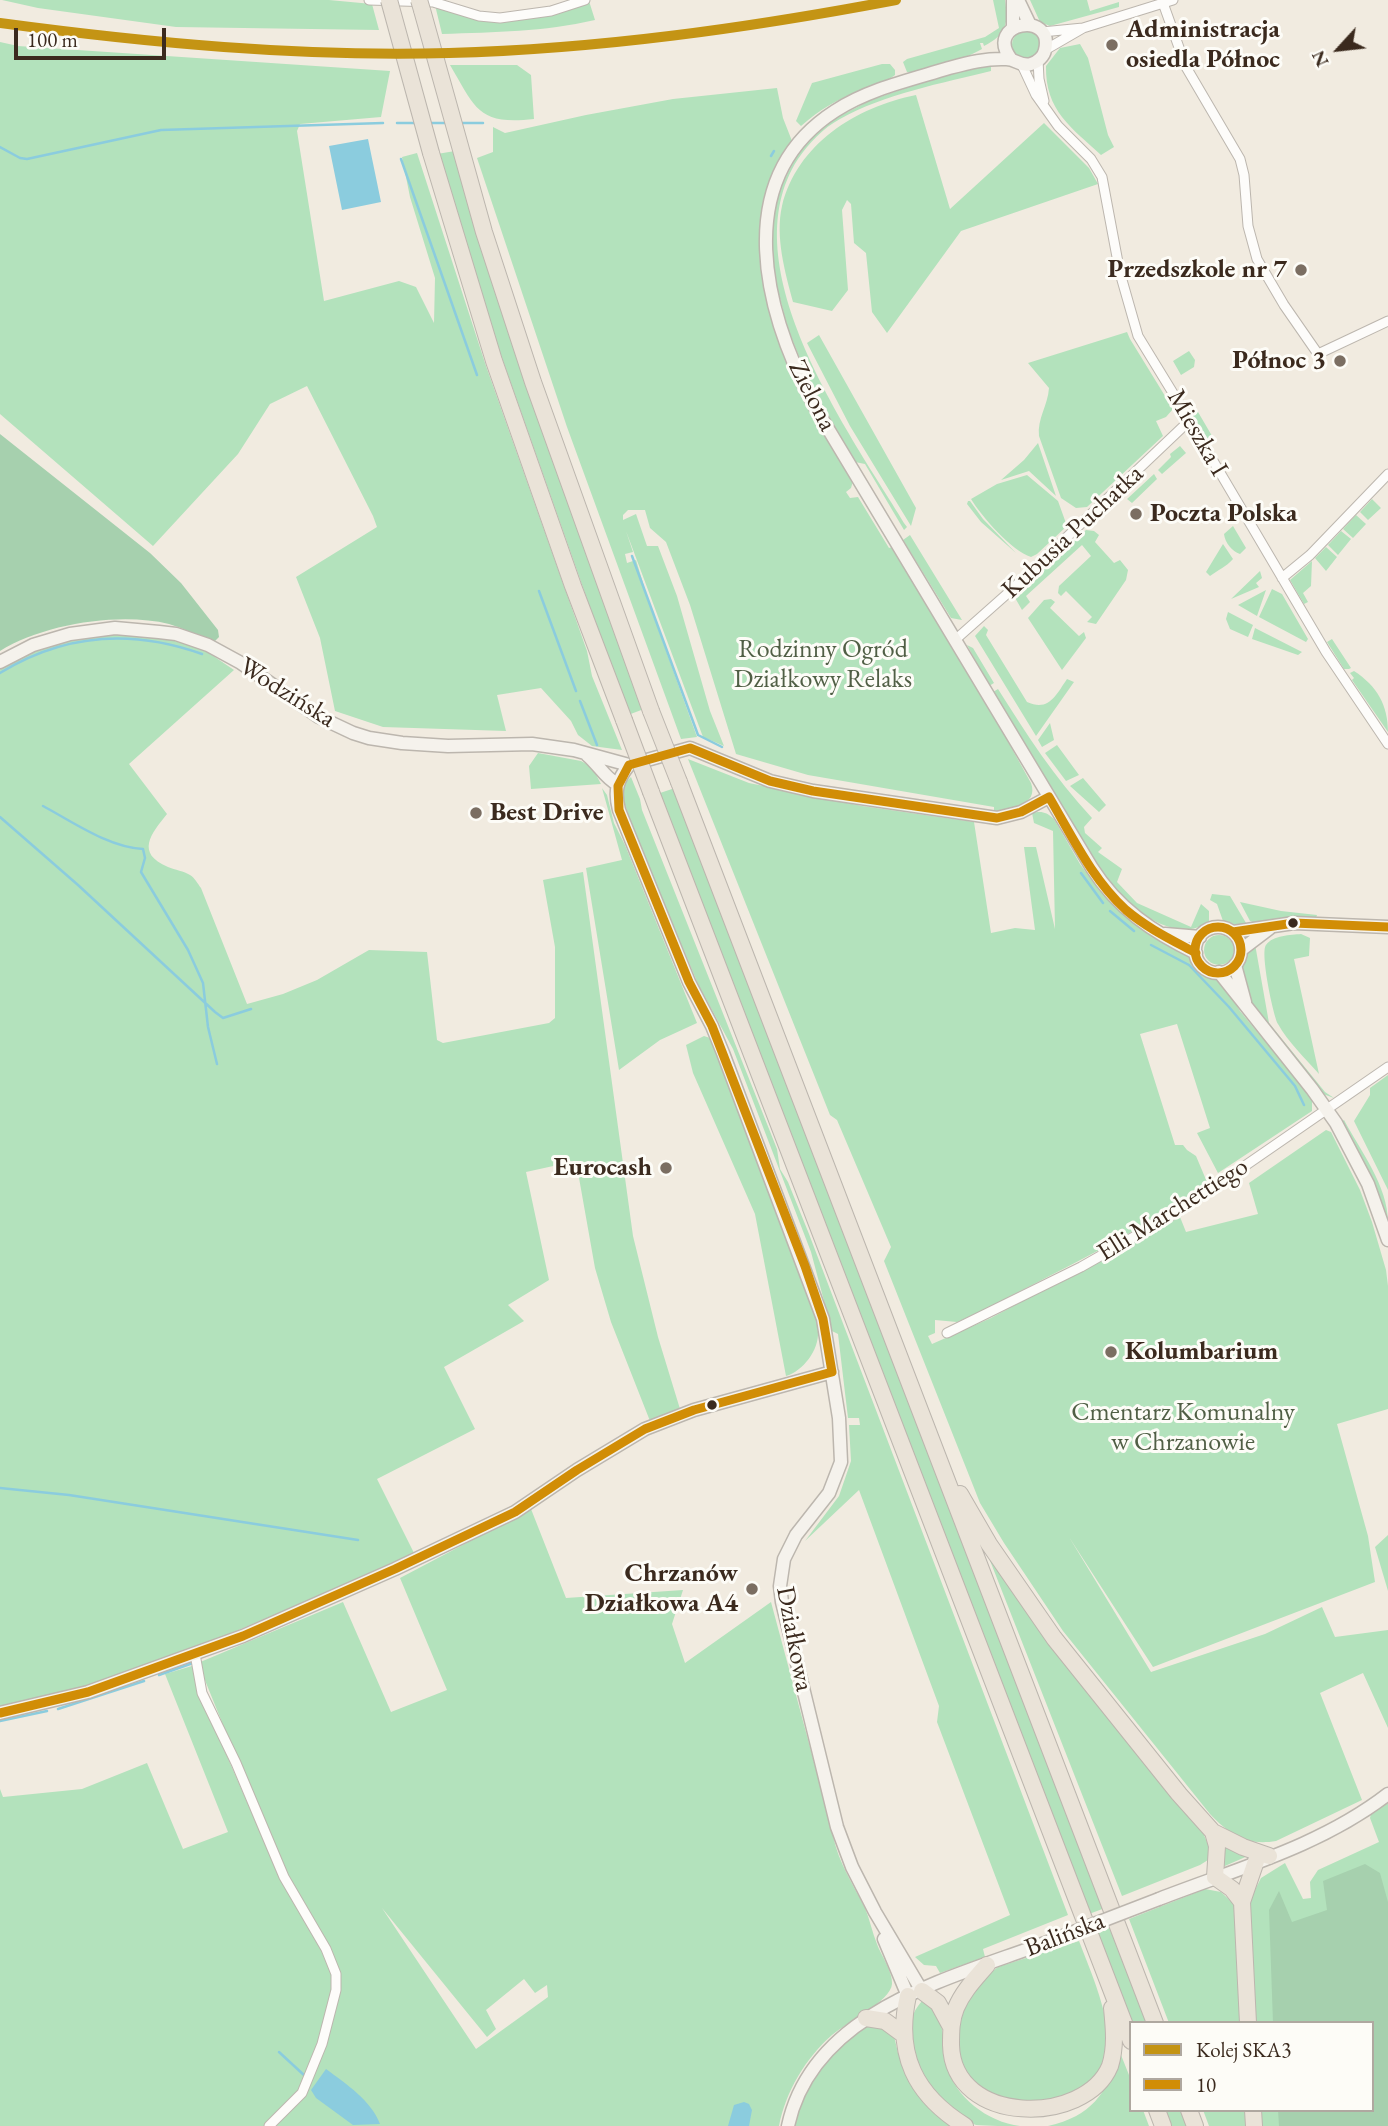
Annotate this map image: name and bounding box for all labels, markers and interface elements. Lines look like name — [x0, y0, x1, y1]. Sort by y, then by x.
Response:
scale bar — [18, 14, 170, 58]
place label: Administracja osiedla Północ — [1126, 14, 1280, 76]
north arrow — [1304, 14, 1374, 84]
text: 100 m — [27, 26, 78, 53]
marker: Administracja osiedla Północ — [1104, 37, 1120, 53]
text: N — [1305, 46, 1334, 71]
place label: Przedszkole nr 7 — [1107, 254, 1287, 286]
marker: Przedszkole nr 7 — [1293, 262, 1309, 278]
place label: Północ 3 — [1232, 345, 1326, 377]
marker: Północ 3 — [1332, 353, 1348, 369]
street label: Zielona — [781, 355, 843, 437]
street label: Mieszka I — [1160, 384, 1234, 482]
street label: Kubusia Puchatka — [996, 459, 1150, 605]
place label: Poczta Polska — [1150, 498, 1297, 530]
marker: Poczta Polska — [1128, 506, 1144, 522]
park label: Rodzinny Ogród Działkowy Relaks — [734, 634, 912, 696]
street label: Wodzińska — [233, 651, 341, 735]
place label: Best Drive — [490, 797, 604, 829]
marker: Best Drive — [468, 805, 484, 821]
unlabelled marker — [1286, 916, 1300, 930]
street label: Elli Marchettiego — [1092, 1151, 1254, 1269]
place label: Eurocash — [554, 1152, 652, 1184]
marker: Eurocash — [658, 1160, 674, 1176]
place label: Kolumbarium — [1125, 1336, 1278, 1368]
marker: Kolumbarium — [1103, 1344, 1119, 1360]
park label: Cmentarz Komunalny w Chrzanowie — [1071, 1397, 1295, 1458]
unlabelled marker — [705, 1398, 719, 1412]
place label: Chrzanów Działkowa A4 — [585, 1558, 738, 1620]
marker: Chrzanów Działkowa A4 — [744, 1581, 760, 1597]
street label: Działkowa — [769, 1584, 819, 1694]
street label: Balińska — [1021, 1906, 1109, 1964]
legend — [1129, 2021, 1374, 2112]
text: Kolej SKA3 — [1196, 2036, 1291, 2063]
text: 10 — [1196, 2071, 1216, 2098]

